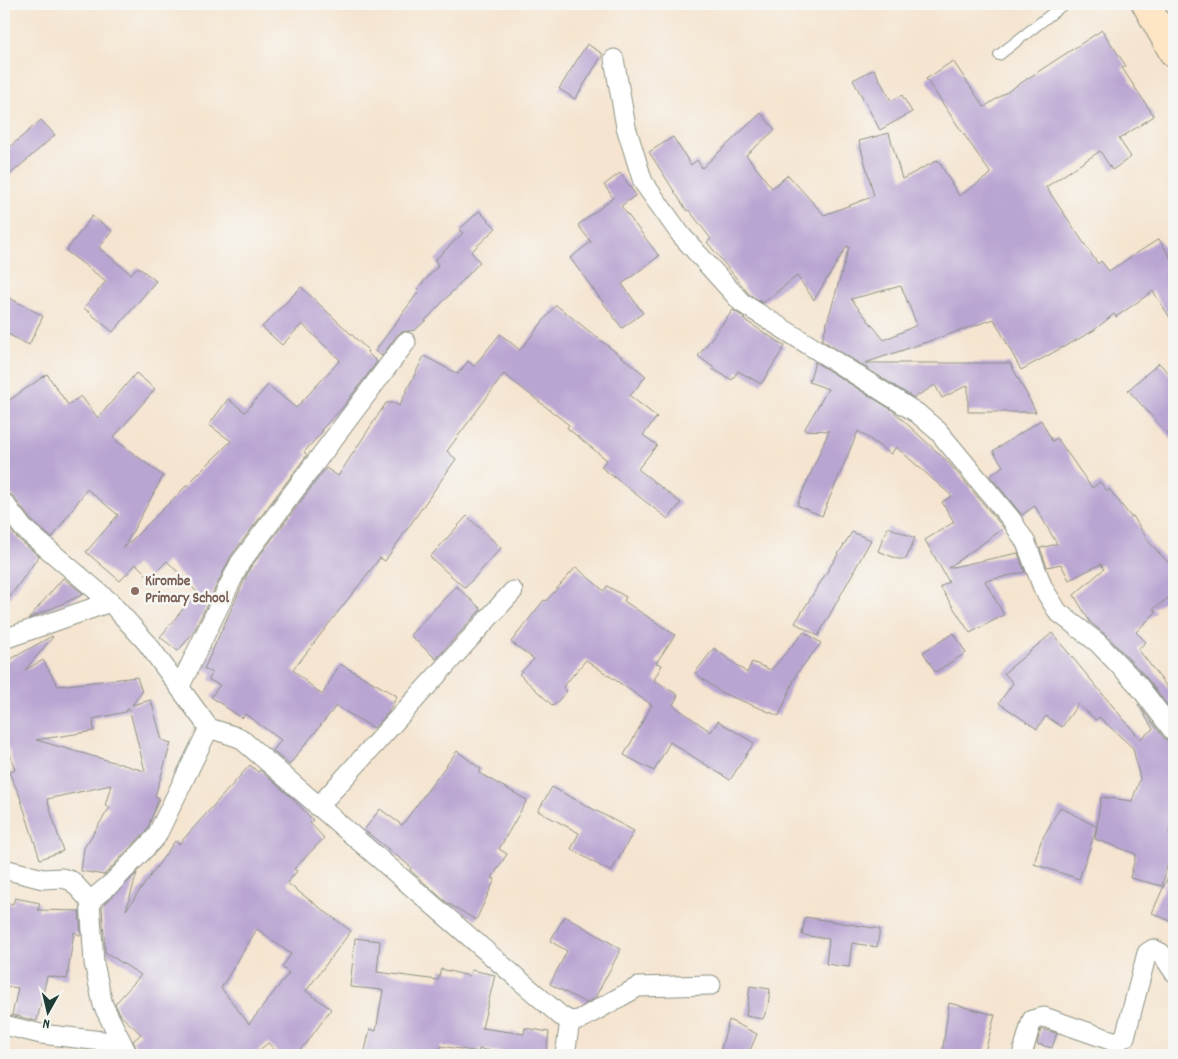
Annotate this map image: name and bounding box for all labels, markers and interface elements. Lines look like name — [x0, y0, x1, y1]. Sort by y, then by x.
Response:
place label: Kirombe Primary School — [145, 571, 229, 610]
marker: Kirombe Primary School — [129, 585, 141, 597]
north arrow — [22, 986, 72, 1036]
text: N — [42, 1012, 51, 1033]

